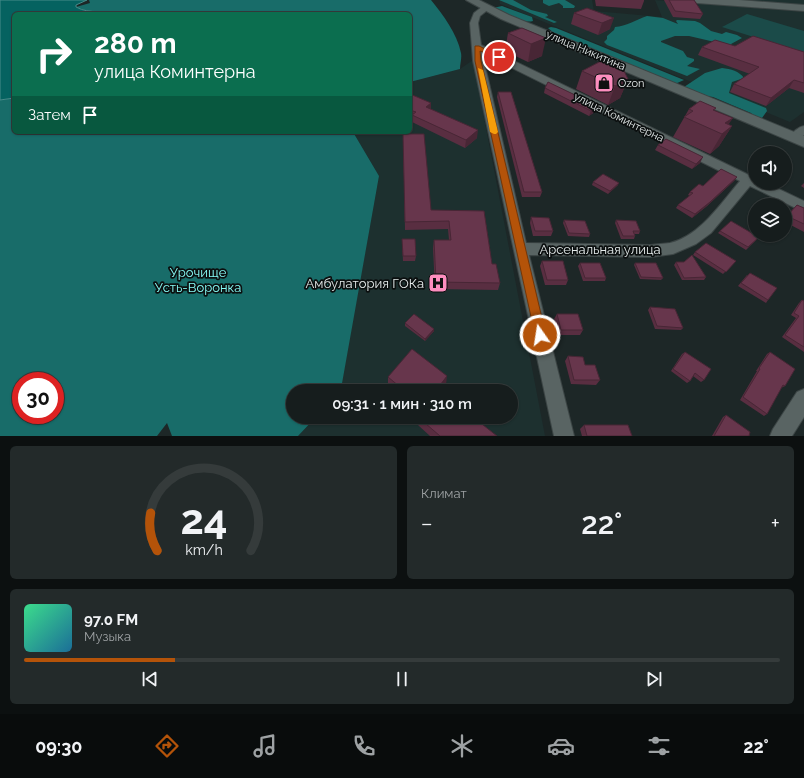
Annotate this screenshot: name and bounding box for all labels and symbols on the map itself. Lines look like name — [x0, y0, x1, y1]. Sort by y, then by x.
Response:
street label: улица Никитина — [544, 28, 627, 73]
pin — [482, 40, 516, 74]
shop icon: Ozon — [593, 72, 615, 94]
place label: Ozon — [618, 77, 645, 90]
street label: улица Коминтерна — [572, 90, 666, 145]
street label: Арсенальная улица — [539, 242, 661, 257]
park label: Урочище Усть-Воронка — [155, 265, 241, 295]
hospital icon: Амбулатория ГОКа — [427, 272, 449, 294]
place label: Амбулатория ГОКа — [305, 276, 424, 291]
position arrow — [519, 314, 561, 356]
speed limit sign: 30 — [12, 372, 64, 424]

